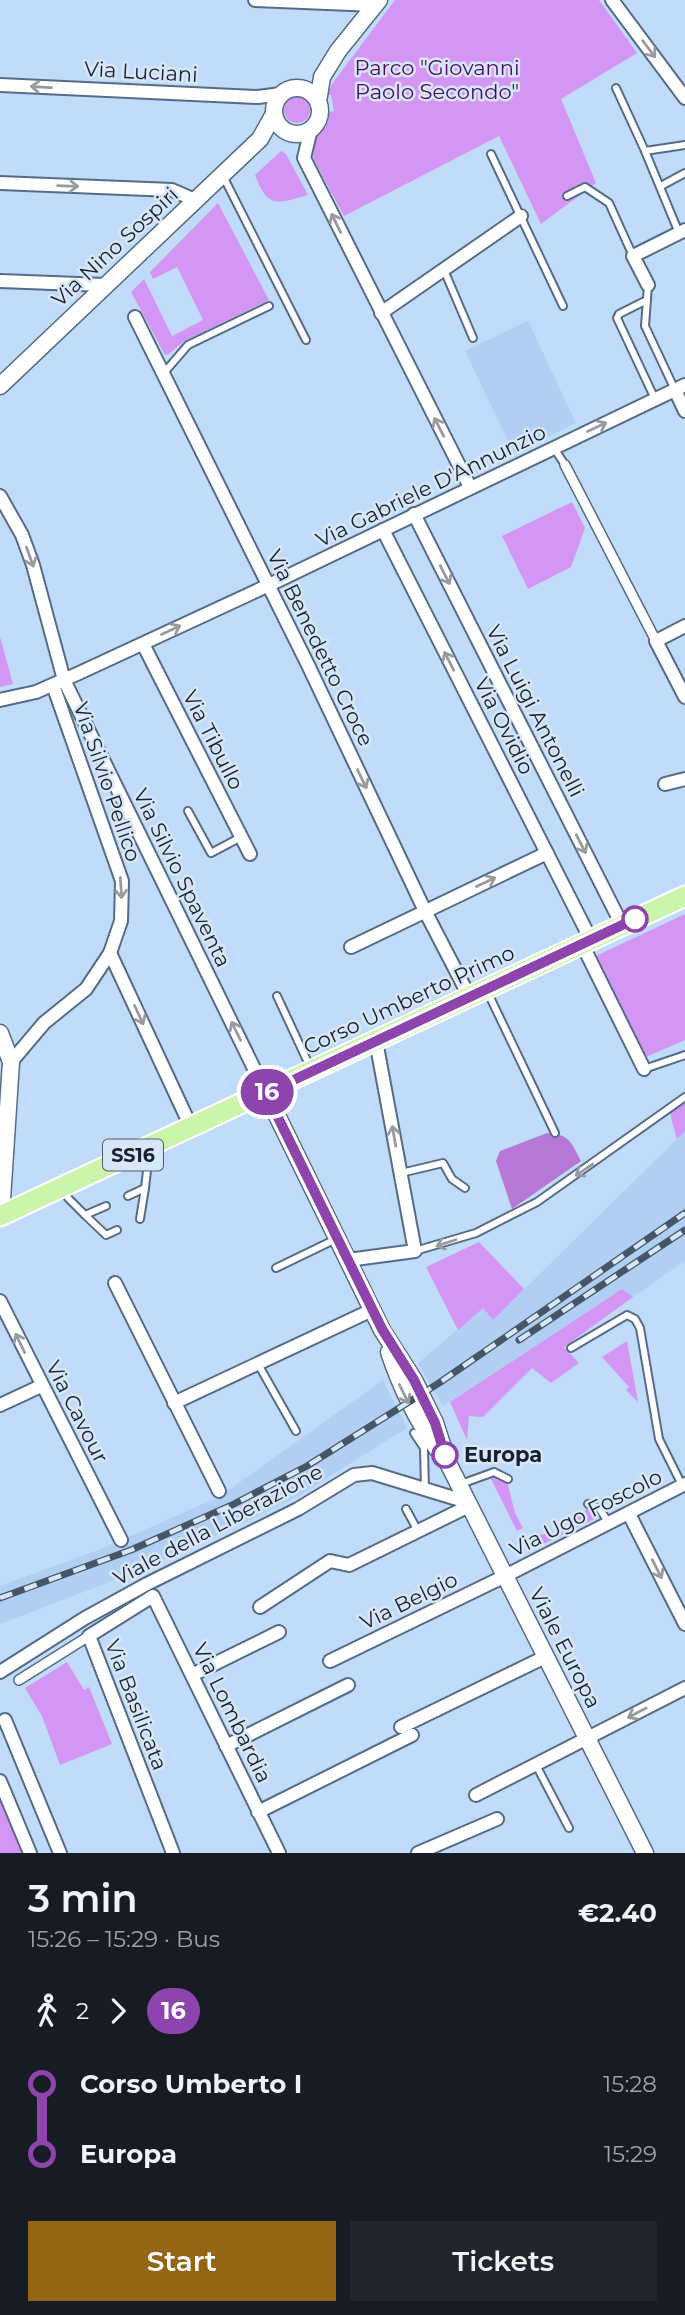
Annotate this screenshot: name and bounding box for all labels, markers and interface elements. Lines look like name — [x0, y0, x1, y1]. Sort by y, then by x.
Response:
one-way arrow — [641, 39, 656, 58]
park label: Parco "Giovanni Paolo Secondo" — [354, 55, 520, 104]
street label: Via Luciani — [84, 56, 198, 87]
one-way arrow — [30, 80, 53, 93]
one-way arrow — [56, 180, 79, 193]
street label: Via Nino Sospiri — [46, 182, 183, 312]
one-way arrow — [329, 213, 343, 234]
one-way arrow — [431, 417, 445, 438]
street label: Via Gabriele D'Annunzio — [312, 419, 550, 552]
one-way arrow — [586, 420, 607, 433]
one-way arrow — [25, 545, 38, 567]
street label: Via Benedetto Croce — [262, 545, 379, 750]
one-way arrow — [438, 564, 452, 585]
street label: Via Luigi Antonelli — [481, 621, 590, 801]
one-way arrow — [160, 623, 181, 637]
one-way arrow — [442, 651, 456, 672]
street label: Via Ovidio — [469, 673, 540, 778]
street label: Via Tibullo — [178, 686, 249, 794]
street label: Via Silvio Pellico — [68, 699, 146, 865]
one-way arrow — [356, 768, 369, 789]
street label: Via Silvio Spaventa — [128, 784, 237, 971]
one-way arrow — [574, 833, 588, 854]
one-way arrow — [475, 875, 496, 888]
one-way arrow — [114, 877, 127, 900]
unlabelled marker — [622, 906, 648, 932]
street label: Corso Umberto Primo — [299, 940, 518, 1060]
one-way arrow — [133, 1004, 146, 1025]
one-way arrow — [229, 1021, 242, 1042]
line badge: 16 — [236, 1069, 298, 1115]
text: 16 — [255, 1077, 279, 1106]
one-way arrow — [386, 1125, 400, 1147]
road number: SS16 — [103, 1140, 163, 1170]
one-way arrow — [575, 1163, 594, 1177]
one-way arrow — [435, 1237, 457, 1250]
one-way arrow — [13, 1333, 27, 1354]
street label: Via Cavour — [41, 1356, 114, 1467]
one-way arrow — [398, 1383, 412, 1404]
marker: Europa — [432, 1442, 458, 1468]
place label: Europa — [464, 1442, 542, 1467]
street label: Viale della Liberazione — [109, 1459, 327, 1590]
street label: Via Ugo Foscolo — [505, 1463, 666, 1562]
one-way arrow — [650, 1558, 664, 1579]
street label: Via Belgio — [356, 1566, 462, 1635]
street label: Viale Europa — [524, 1583, 607, 1712]
street label: Via Basilicata — [100, 1636, 173, 1774]
street label: Via Lombardia — [188, 1639, 277, 1787]
one-way arrow — [627, 1707, 648, 1721]
text: 3 min — [28, 1875, 138, 1922]
text: €2.40 — [578, 1897, 657, 1929]
text: 15:26 – 15:29 · Bus — [28, 1925, 220, 1953]
icon: walk — [28, 1992, 66, 2030]
icon: forward — [99, 1992, 137, 2030]
text: 16 — [161, 1996, 186, 2025]
text: 2 — [76, 1997, 89, 2025]
text: Corso Umberto I — [80, 2068, 302, 2100]
text: 15:28 — [603, 2070, 657, 2098]
text: Europa — [80, 2138, 177, 2170]
text: 15:29 — [604, 2140, 657, 2168]
button: Start — [28, 2221, 336, 2301]
button: Tickets — [350, 2221, 657, 2301]

